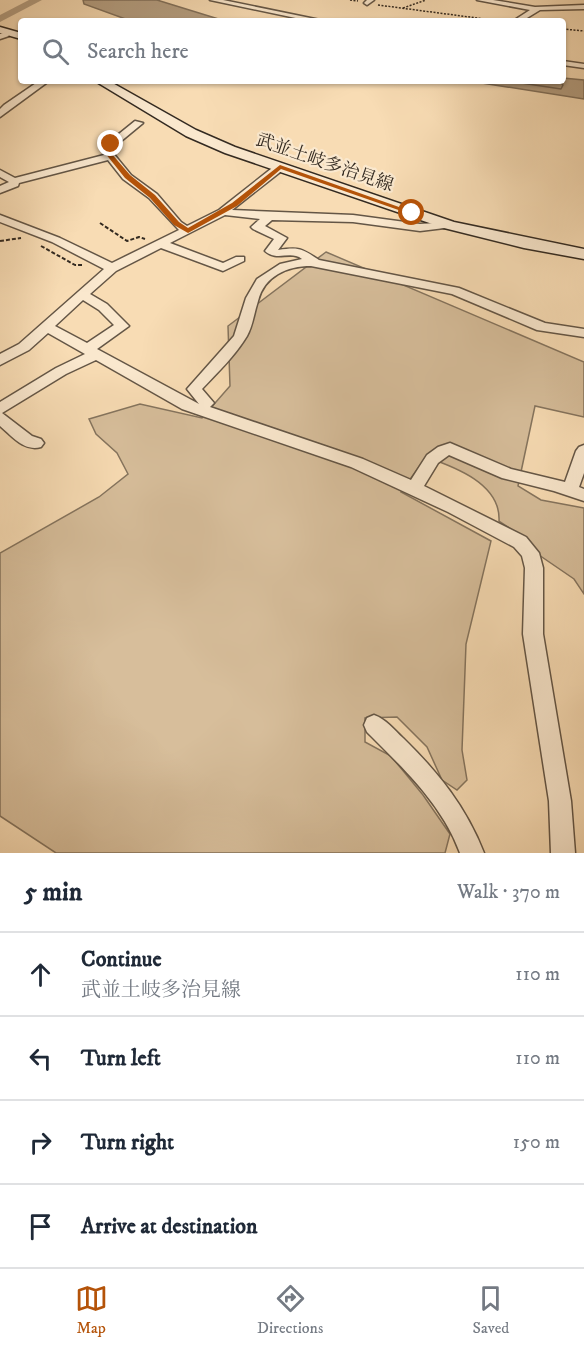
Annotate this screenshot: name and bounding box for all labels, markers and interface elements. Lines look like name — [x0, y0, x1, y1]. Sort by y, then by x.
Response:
search box — [18, 18, 566, 84]
icon: search — [39, 35, 72, 68]
text: Search here — [87, 38, 189, 65]
street label: 武並土岐多治見線 — [253, 129, 396, 197]
route end — [97, 130, 123, 156]
route start — [398, 199, 424, 225]
text: 5 min — [24, 876, 82, 909]
text: Walk · 370 m — [457, 880, 560, 905]
text: Continue — [81, 946, 162, 973]
icon: ahead — [24, 958, 57, 991]
text: 110 m — [515, 962, 560, 987]
text: 武並土岐多治見線 — [81, 978, 241, 1003]
icon: left — [24, 1042, 57, 1075]
text: Turn left — [81, 1045, 161, 1072]
text: 110 m — [515, 1046, 560, 1071]
icon: right — [24, 1126, 57, 1159]
text: Turn right — [81, 1129, 174, 1156]
text: 150 m — [513, 1130, 560, 1155]
icon: arrive — [24, 1210, 57, 1243]
text: Arrive at destination — [81, 1213, 258, 1240]
tab: Map — [75, 1282, 108, 1338]
tab: Directions — [257, 1282, 323, 1338]
tab: Saved — [473, 1282, 509, 1338]

